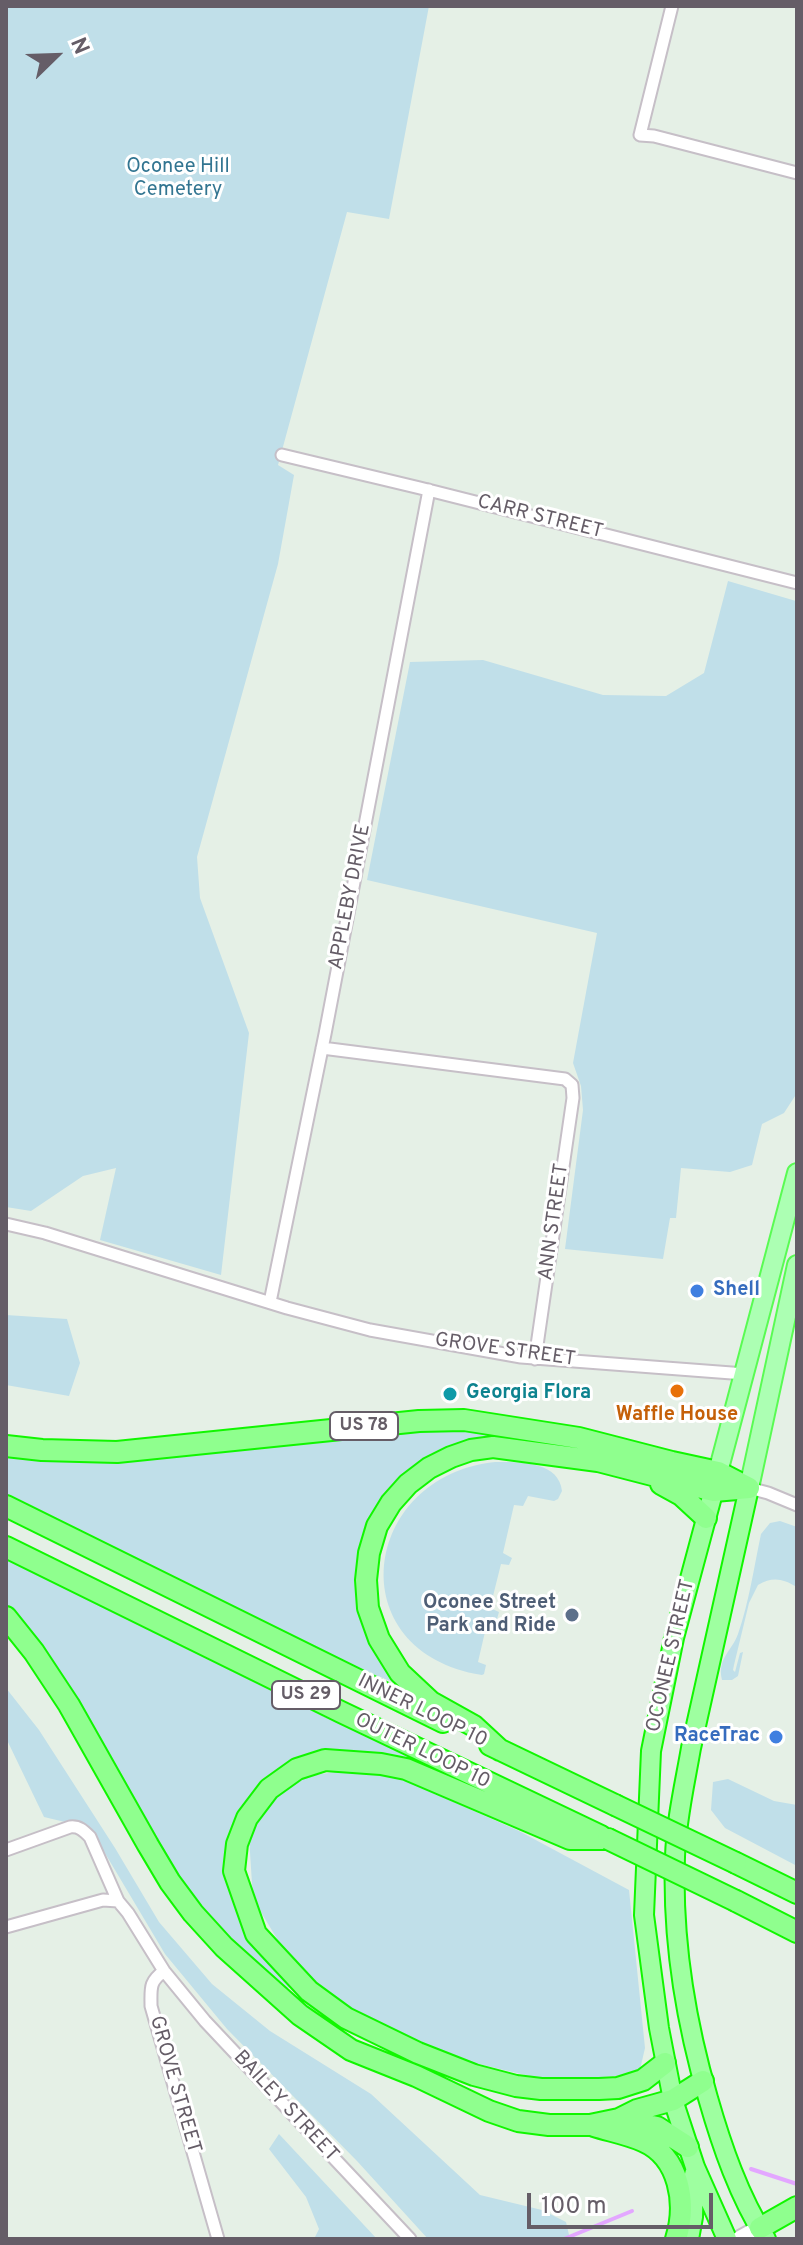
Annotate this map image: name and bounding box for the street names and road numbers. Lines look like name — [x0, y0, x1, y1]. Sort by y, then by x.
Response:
street label: CARR STREET — [475, 491, 605, 545]
street label: APPLEBY DRIVE — [325, 822, 377, 972]
street label: ANN STREET — [535, 1162, 575, 1282]
street label: GROVE STREET — [433, 1329, 577, 1373]
road number: US 78 — [330, 1412, 398, 1440]
street label: OCONEE STREET — [643, 1577, 701, 1735]
street label: INNER LOOP 10 — [353, 1670, 491, 1754]
road number: US 29 — [272, 1681, 340, 1709]
street label: OUTER LOOP 10 — [350, 1709, 494, 1795]
street label: GROVE STREET — [143, 2013, 205, 2157]
street label: BAILEY STREET — [227, 2046, 343, 2168]

